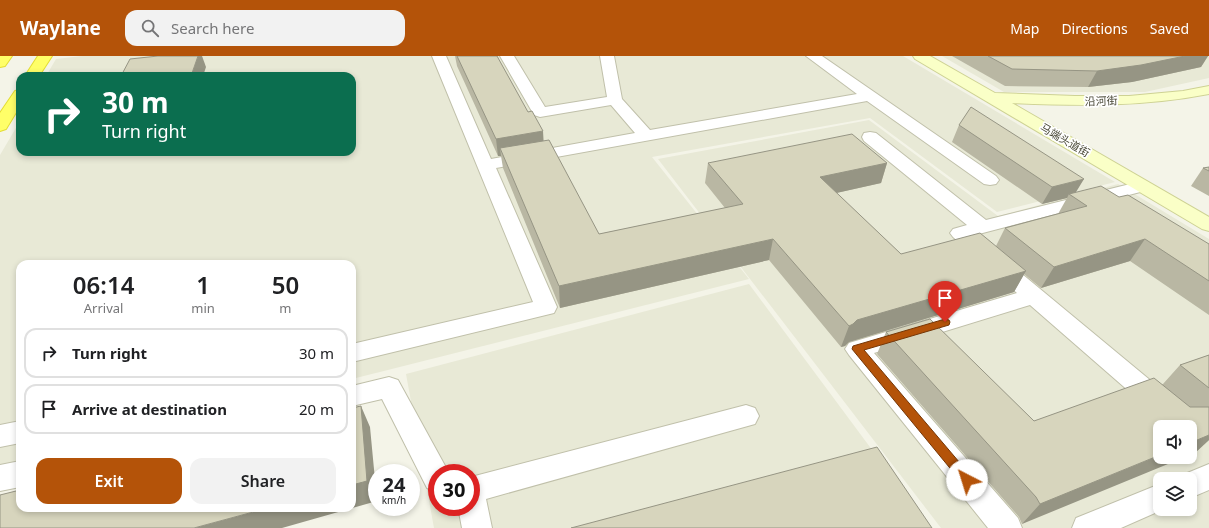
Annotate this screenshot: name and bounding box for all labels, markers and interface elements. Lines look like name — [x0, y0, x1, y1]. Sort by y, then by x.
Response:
search box — [125, 10, 405, 46]
text: Waylane — [20, 15, 101, 41]
icon: search — [139, 17, 161, 39]
text: Search here — [171, 18, 254, 38]
text: Map — [1010, 19, 1039, 38]
text: Directions — [1061, 19, 1128, 38]
text: Saved — [1150, 19, 1189, 38]
text: 30 m — [102, 83, 169, 121]
icon: right — [36, 88, 88, 140]
street label: 沿河街 — [1084, 92, 1118, 109]
text: Turn right — [102, 119, 186, 143]
street label: 马端头道街 — [1038, 119, 1093, 160]
text: 06:14 — [73, 268, 134, 301]
text: 1 — [196, 268, 210, 301]
text: 50 — [272, 268, 299, 301]
pin — [928, 281, 962, 322]
icon: arrive — [934, 287, 956, 309]
text: Arrival — [84, 299, 123, 317]
text: min — [191, 299, 215, 317]
text: m — [279, 299, 291, 317]
icon: right — [38, 342, 60, 364]
text: Turn right — [72, 343, 147, 363]
text: 30 m — [299, 343, 334, 363]
icon: arrive — [38, 398, 60, 420]
text: Arrive at destination — [72, 399, 227, 419]
text: 20 m — [299, 399, 334, 419]
map controls — [1153, 420, 1197, 516]
button: sound — [1153, 420, 1197, 464]
button: Exit — [36, 458, 182, 504]
button: Share — [190, 458, 336, 504]
position arrow — [946, 459, 988, 501]
speed limit sign: 30 — [428, 464, 480, 516]
text: 24 — [383, 471, 405, 498]
button: layers — [1153, 472, 1197, 516]
text: km/h — [382, 493, 406, 507]

